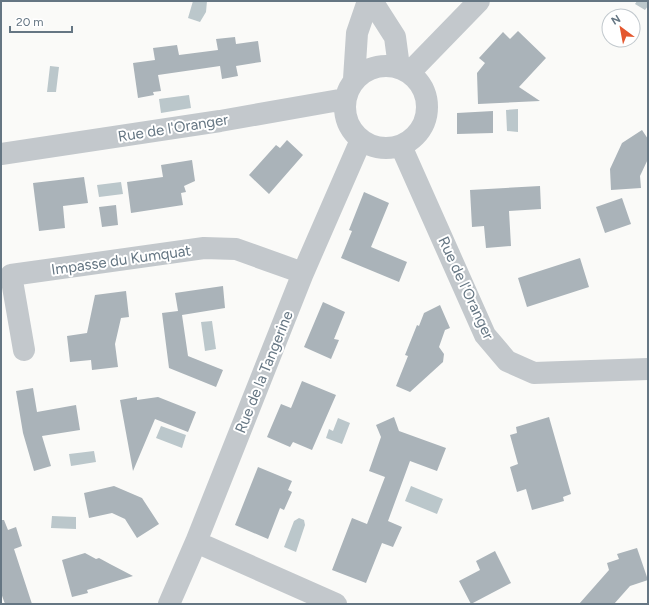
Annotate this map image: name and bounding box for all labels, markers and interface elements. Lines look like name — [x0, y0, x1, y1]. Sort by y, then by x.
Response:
scale bar — [10, 8, 72, 34]
north arrow — [601, 8, 641, 48]
text: N — [609, 12, 623, 28]
text: 20 m — [16, 15, 44, 29]
street label: Rue de l'Oranger — [117, 110, 229, 146]
street label: Rue de l'Oranger — [434, 234, 498, 342]
street label: Impasse du Kumquat — [50, 241, 192, 279]
street label: Rue de la Tangerine — [231, 308, 297, 436]

